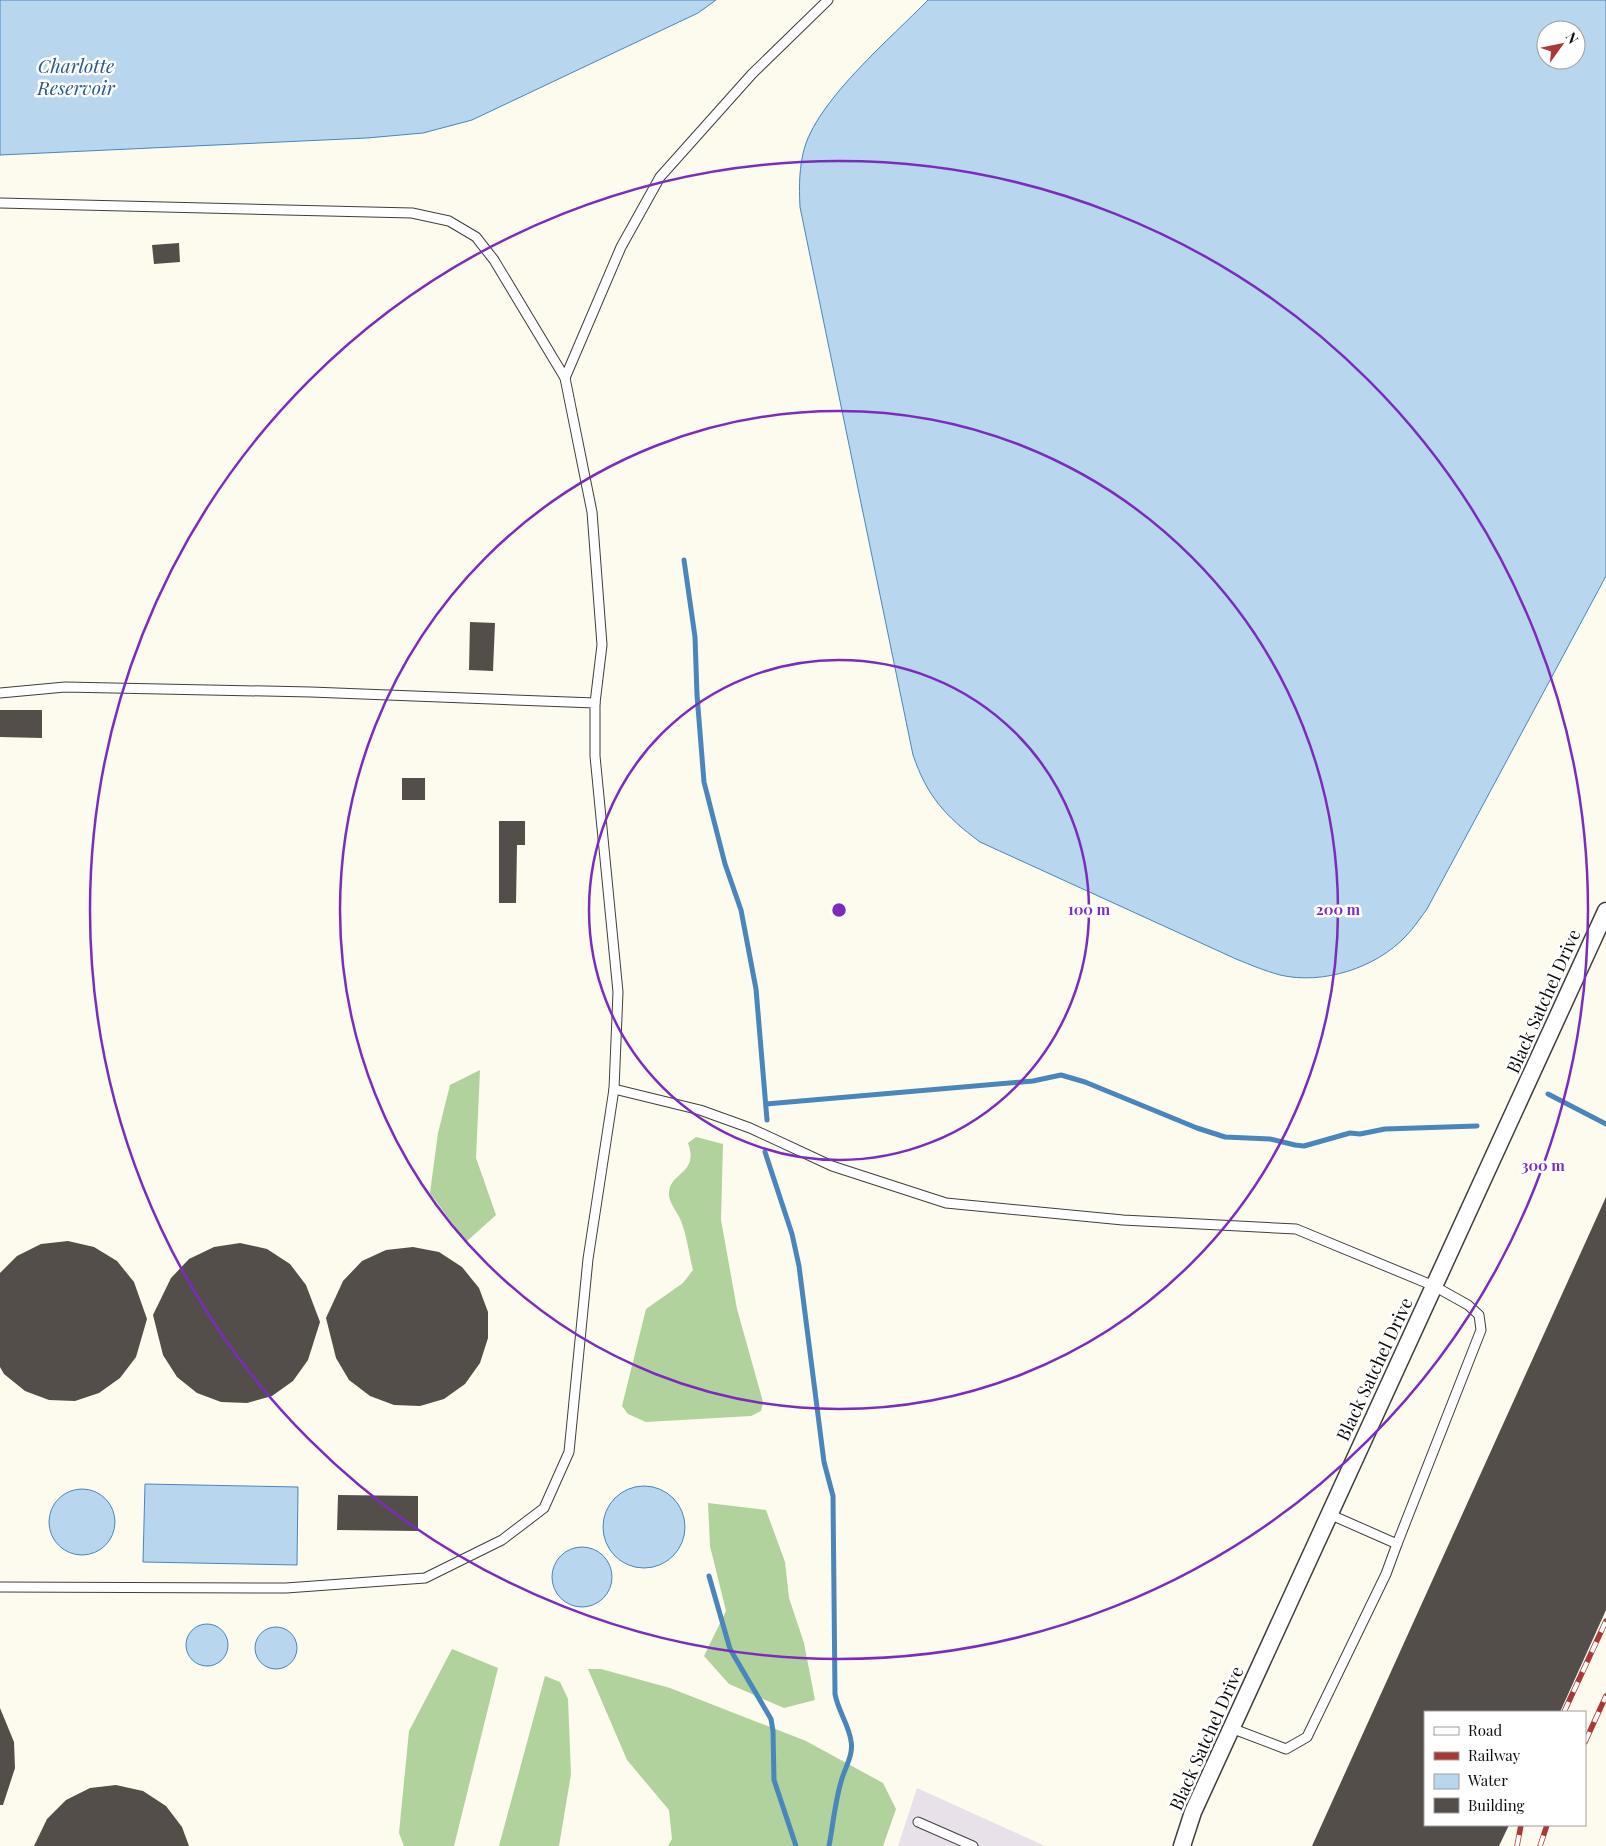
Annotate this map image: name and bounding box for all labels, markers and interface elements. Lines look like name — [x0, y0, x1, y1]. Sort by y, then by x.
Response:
north arrow — [1536, 20, 1586, 70]
text: N — [1562, 28, 1583, 47]
water label: Charlotte Reservoir — [36, 52, 116, 100]
text: 100 m — [1068, 899, 1111, 919]
text: 200 m — [1316, 899, 1361, 919]
centre of rings — [830, 901, 848, 919]
street label: Black Satchel Drive — [1500, 925, 1586, 1077]
text: 300 m — [1521, 1155, 1565, 1175]
street label: Black Satchel Drive — [1330, 1294, 1418, 1444]
street label: Black Satchel Drive — [1163, 1662, 1249, 1814]
legend — [1424, 1711, 1586, 1826]
text: Road — [1468, 1720, 1502, 1740]
text: Railway — [1468, 1745, 1521, 1765]
text: Water — [1467, 1770, 1508, 1790]
text: Building — [1468, 1795, 1525, 1815]

